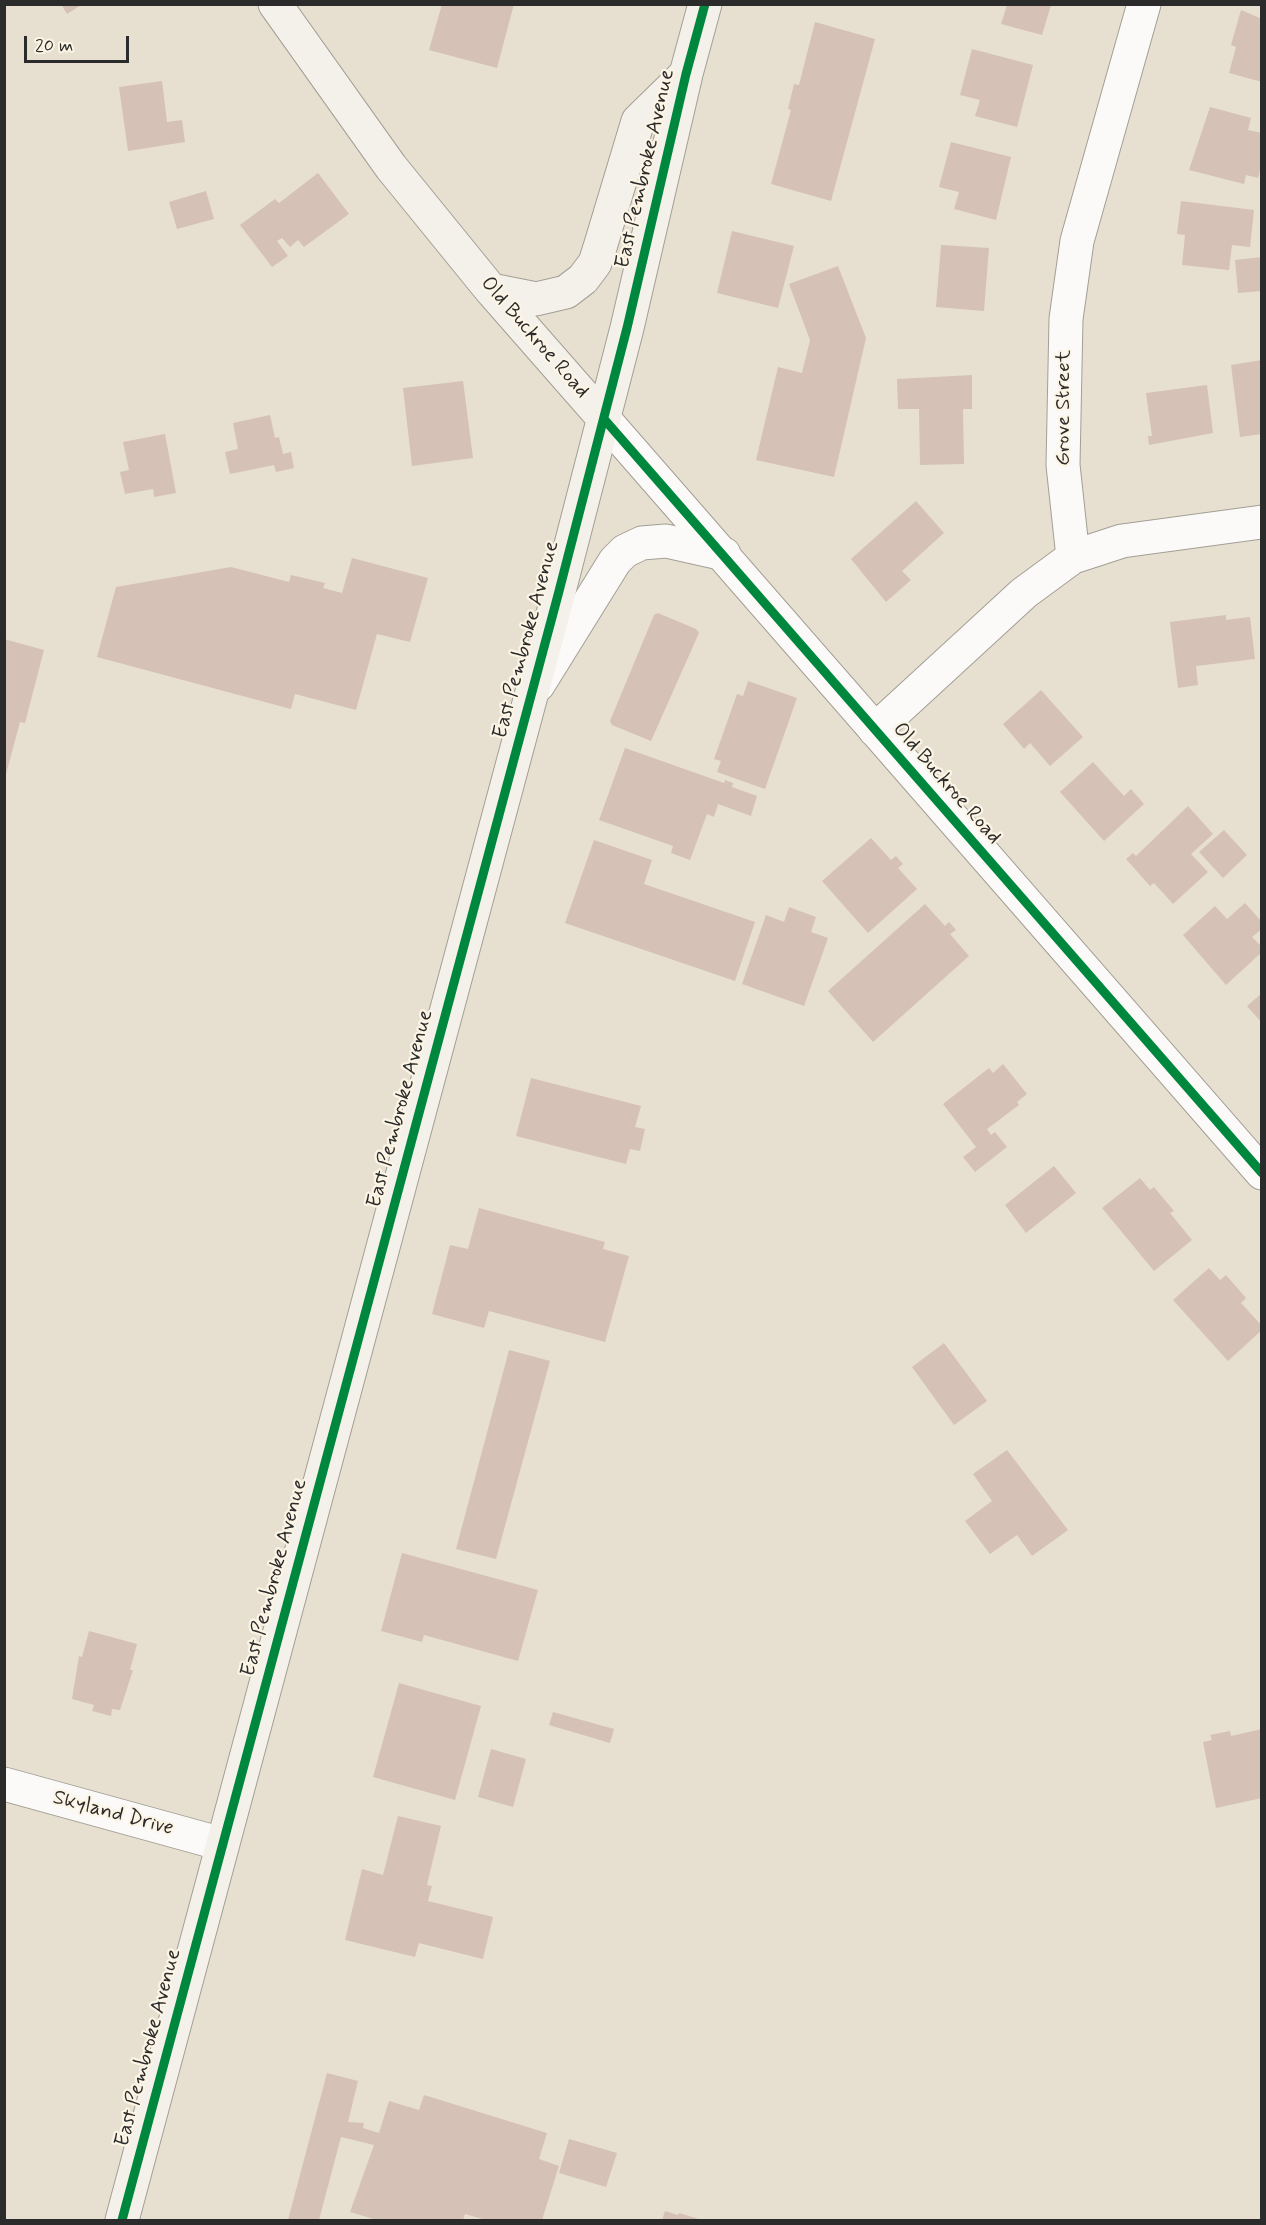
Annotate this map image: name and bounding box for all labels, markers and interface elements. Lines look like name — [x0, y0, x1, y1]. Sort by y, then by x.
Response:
scale bar — [27, 24, 132, 62]
text: 20 m — [35, 34, 73, 58]
street label: East Pembroke Avenue — [611, 67, 681, 271]
street label: Old Buckroe Road — [474, 272, 594, 404]
street label: Grove Street — [1052, 350, 1078, 466]
street label: East Pembroke Avenue — [488, 538, 566, 742]
street label: Old Buckroe Road — [886, 718, 1006, 850]
street label: East Pembroke Avenue — [362, 1007, 440, 1211]
street label: East Pembroke Avenue — [236, 1476, 314, 1680]
street label: Skyland Drive — [50, 1786, 176, 1842]
street label: East Pembroke Avenue — [110, 1946, 188, 2150]

